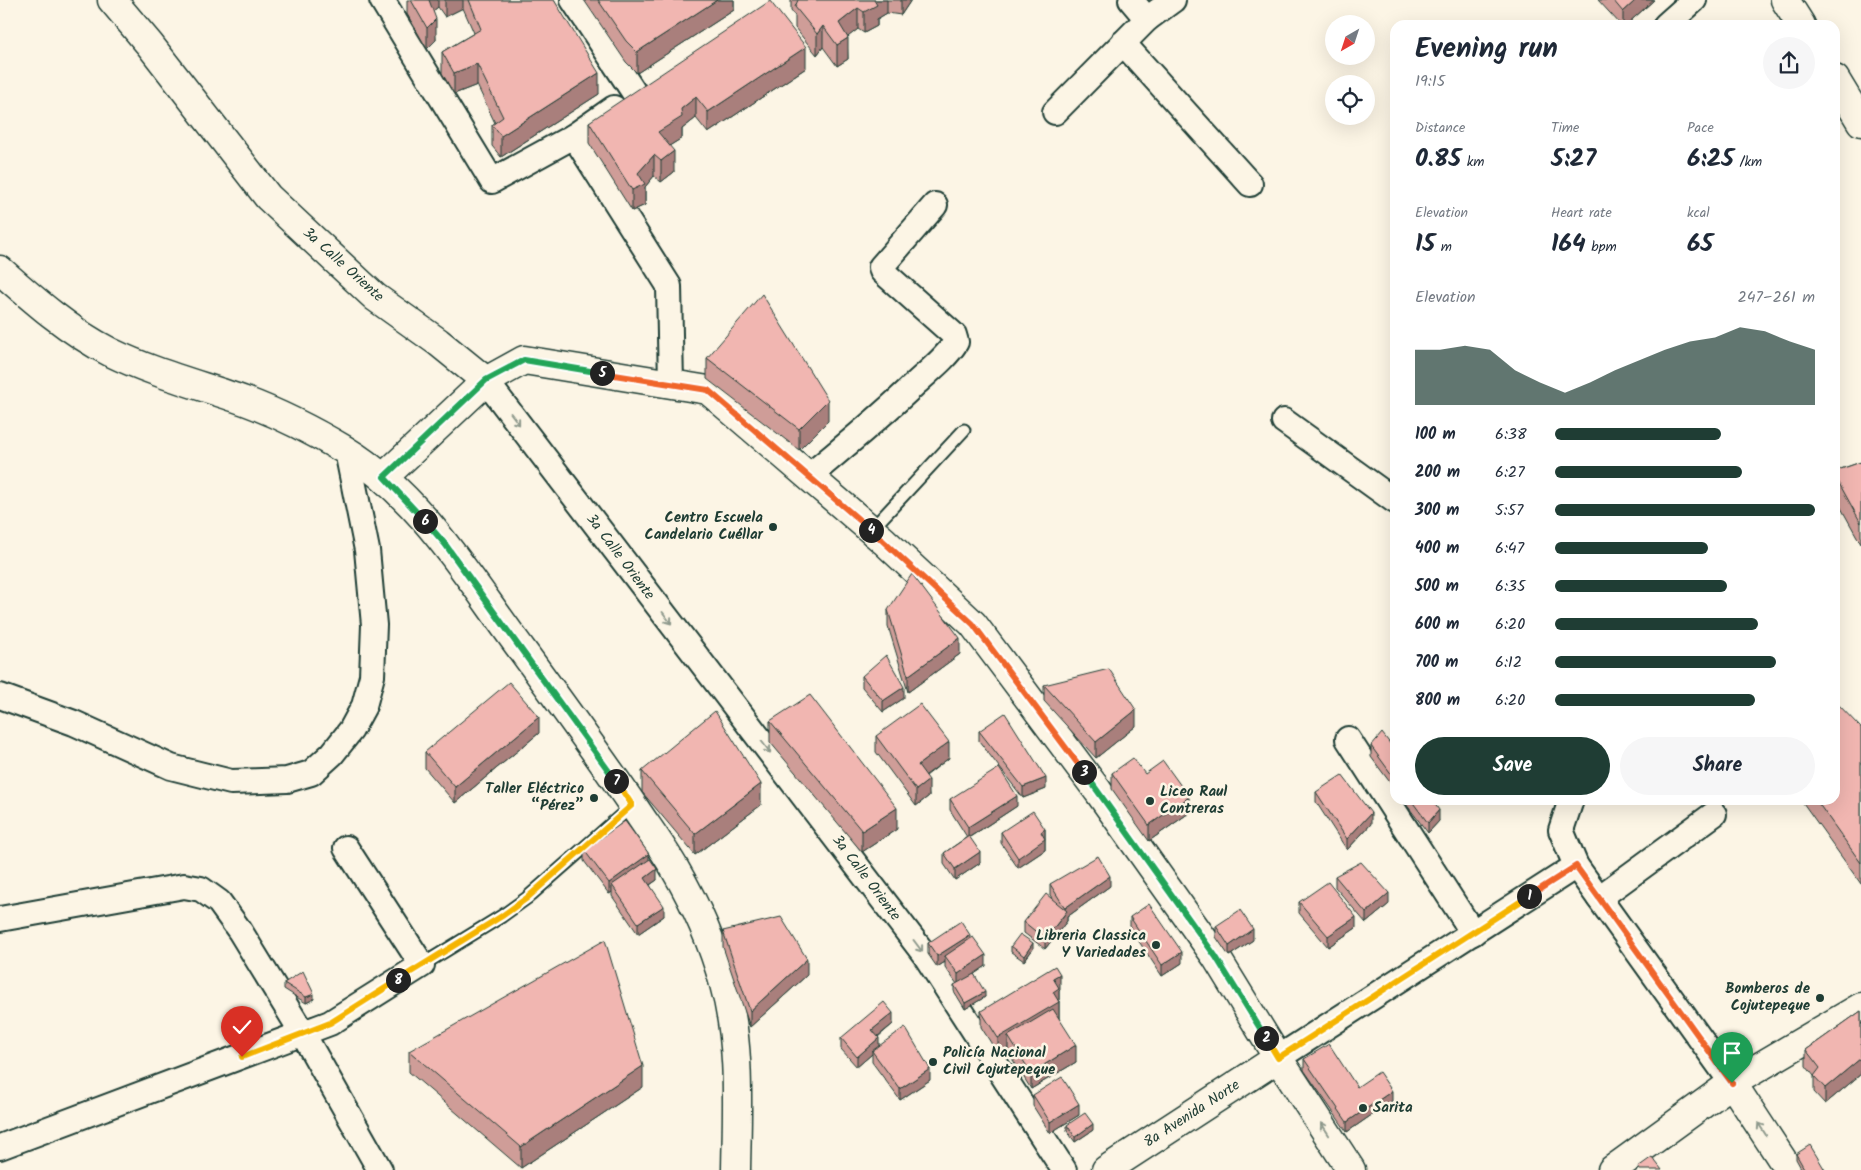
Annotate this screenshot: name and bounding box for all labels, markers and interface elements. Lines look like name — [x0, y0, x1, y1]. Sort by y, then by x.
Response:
north arrow — [1325, 15, 1375, 65]
map controls — [1325, 15, 1375, 125]
text: Evening run — [1415, 27, 1558, 72]
button: share — [1763, 37, 1815, 89]
text: 19:15 — [1415, 69, 1445, 94]
button: locate — [1325, 75, 1375, 125]
text: Distance — [1415, 117, 1465, 139]
text: Time — [1551, 117, 1579, 139]
text: Pace — [1687, 117, 1714, 139]
text: 0.85 — [1415, 139, 1461, 179]
text: 5:27 — [1551, 139, 1596, 179]
text: 6:25 — [1687, 139, 1734, 179]
text: km — [1461, 151, 1484, 173]
text: /km — [1734, 151, 1762, 173]
text: Elevation — [1415, 202, 1468, 224]
text: Heart rate — [1551, 202, 1612, 224]
text: kcal — [1687, 202, 1710, 224]
street label: 3a Calle Oriente — [297, 222, 389, 308]
text: 15 — [1415, 224, 1435, 264]
text: 164 — [1551, 224, 1586, 264]
text: 65 — [1687, 224, 1713, 264]
text: m — [1435, 236, 1452, 258]
text: bpm — [1586, 236, 1617, 258]
text: Elevation — [1415, 285, 1476, 310]
text: 247–261 m — [1737, 285, 1815, 310]
pin: 5 — [590, 360, 614, 386]
text: 5 — [599, 362, 606, 384]
one-way arrow — [510, 412, 521, 425]
text: 100 m — [1415, 422, 1456, 447]
text: 6:38 — [1495, 422, 1527, 447]
text: 200 m — [1415, 460, 1460, 485]
text: 6:27 — [1495, 460, 1525, 485]
text: 300 m — [1415, 498, 1459, 523]
text: 5:57 — [1495, 498, 1524, 523]
place label: Centro Escuela Candelario Cuéllar — [644, 506, 764, 547]
pin: 6 — [412, 508, 438, 534]
street label: 3a Calle Oriente — [579, 509, 661, 605]
text: 6 — [422, 510, 429, 532]
pin: 4 — [858, 518, 884, 542]
text: 4 — [868, 519, 875, 541]
marker: Centro Escuela Candelario Cuéllar — [767, 521, 779, 533]
text: 400 m — [1415, 536, 1459, 561]
text: 6:47 — [1495, 536, 1524, 561]
text: 500 m — [1415, 574, 1459, 599]
text: 6:35 — [1495, 574, 1526, 599]
one-way arrow — [662, 611, 672, 625]
text: 600 m — [1415, 612, 1459, 637]
text: 6:20 — [1495, 612, 1525, 637]
text: 700 m — [1415, 650, 1458, 675]
text: 6:12 — [1495, 650, 1522, 675]
text: 800 m — [1415, 688, 1460, 713]
text: 6:20 — [1495, 688, 1525, 713]
button: Save — [1415, 737, 1610, 795]
button: Share — [1620, 737, 1815, 795]
one-way arrow — [760, 740, 771, 753]
pin: 3 — [1072, 760, 1096, 784]
text: 3 — [1081, 761, 1088, 783]
pin: 7 — [604, 768, 628, 794]
text: 7 — [613, 770, 620, 792]
place label: Taller Eléctrico “Pérez” — [485, 777, 584, 818]
place label: Liceo Raul Contreras — [1160, 780, 1227, 821]
marker: Taller Eléctrico “Pérez” — [588, 792, 600, 804]
marker: Liceo Raul Contreras — [1144, 795, 1156, 807]
street label: 3a Calle Oriente — [825, 830, 907, 926]
pin: 1 — [1516, 884, 1542, 908]
text: 1 — [1527, 885, 1532, 907]
place label: Libreria Classica Y Variedades — [1036, 924, 1146, 965]
one-way arrow — [912, 939, 923, 952]
marker: Libreria Classica Y Variedades — [1150, 939, 1162, 951]
pin: 8 — [386, 968, 410, 992]
text: 8 — [394, 969, 403, 991]
place label: Bomberos de Cojutepeque — [1725, 977, 1811, 1018]
marker: Bomberos de Cojutepeque — [1814, 992, 1826, 1004]
pin — [221, 1006, 263, 1057]
icon: check — [228, 1013, 256, 1041]
pin: 2 — [1254, 1026, 1278, 1050]
text: 2 — [1262, 1027, 1271, 1049]
pin — [1711, 1032, 1753, 1083]
icon: arrive — [1718, 1039, 1746, 1067]
place label: Policía Nacional Civil Cojutepeque — [943, 1041, 1056, 1082]
marker: Policía Nacional Civil Cojutepeque — [927, 1056, 939, 1068]
street label: 8a Avenida Norte — [1139, 1074, 1245, 1154]
place label: Sarita — [1373, 1096, 1413, 1120]
marker: Sarita — [1357, 1102, 1369, 1114]
one-way arrow — [1757, 1122, 1767, 1136]
one-way arrow — [1319, 1123, 1329, 1137]

